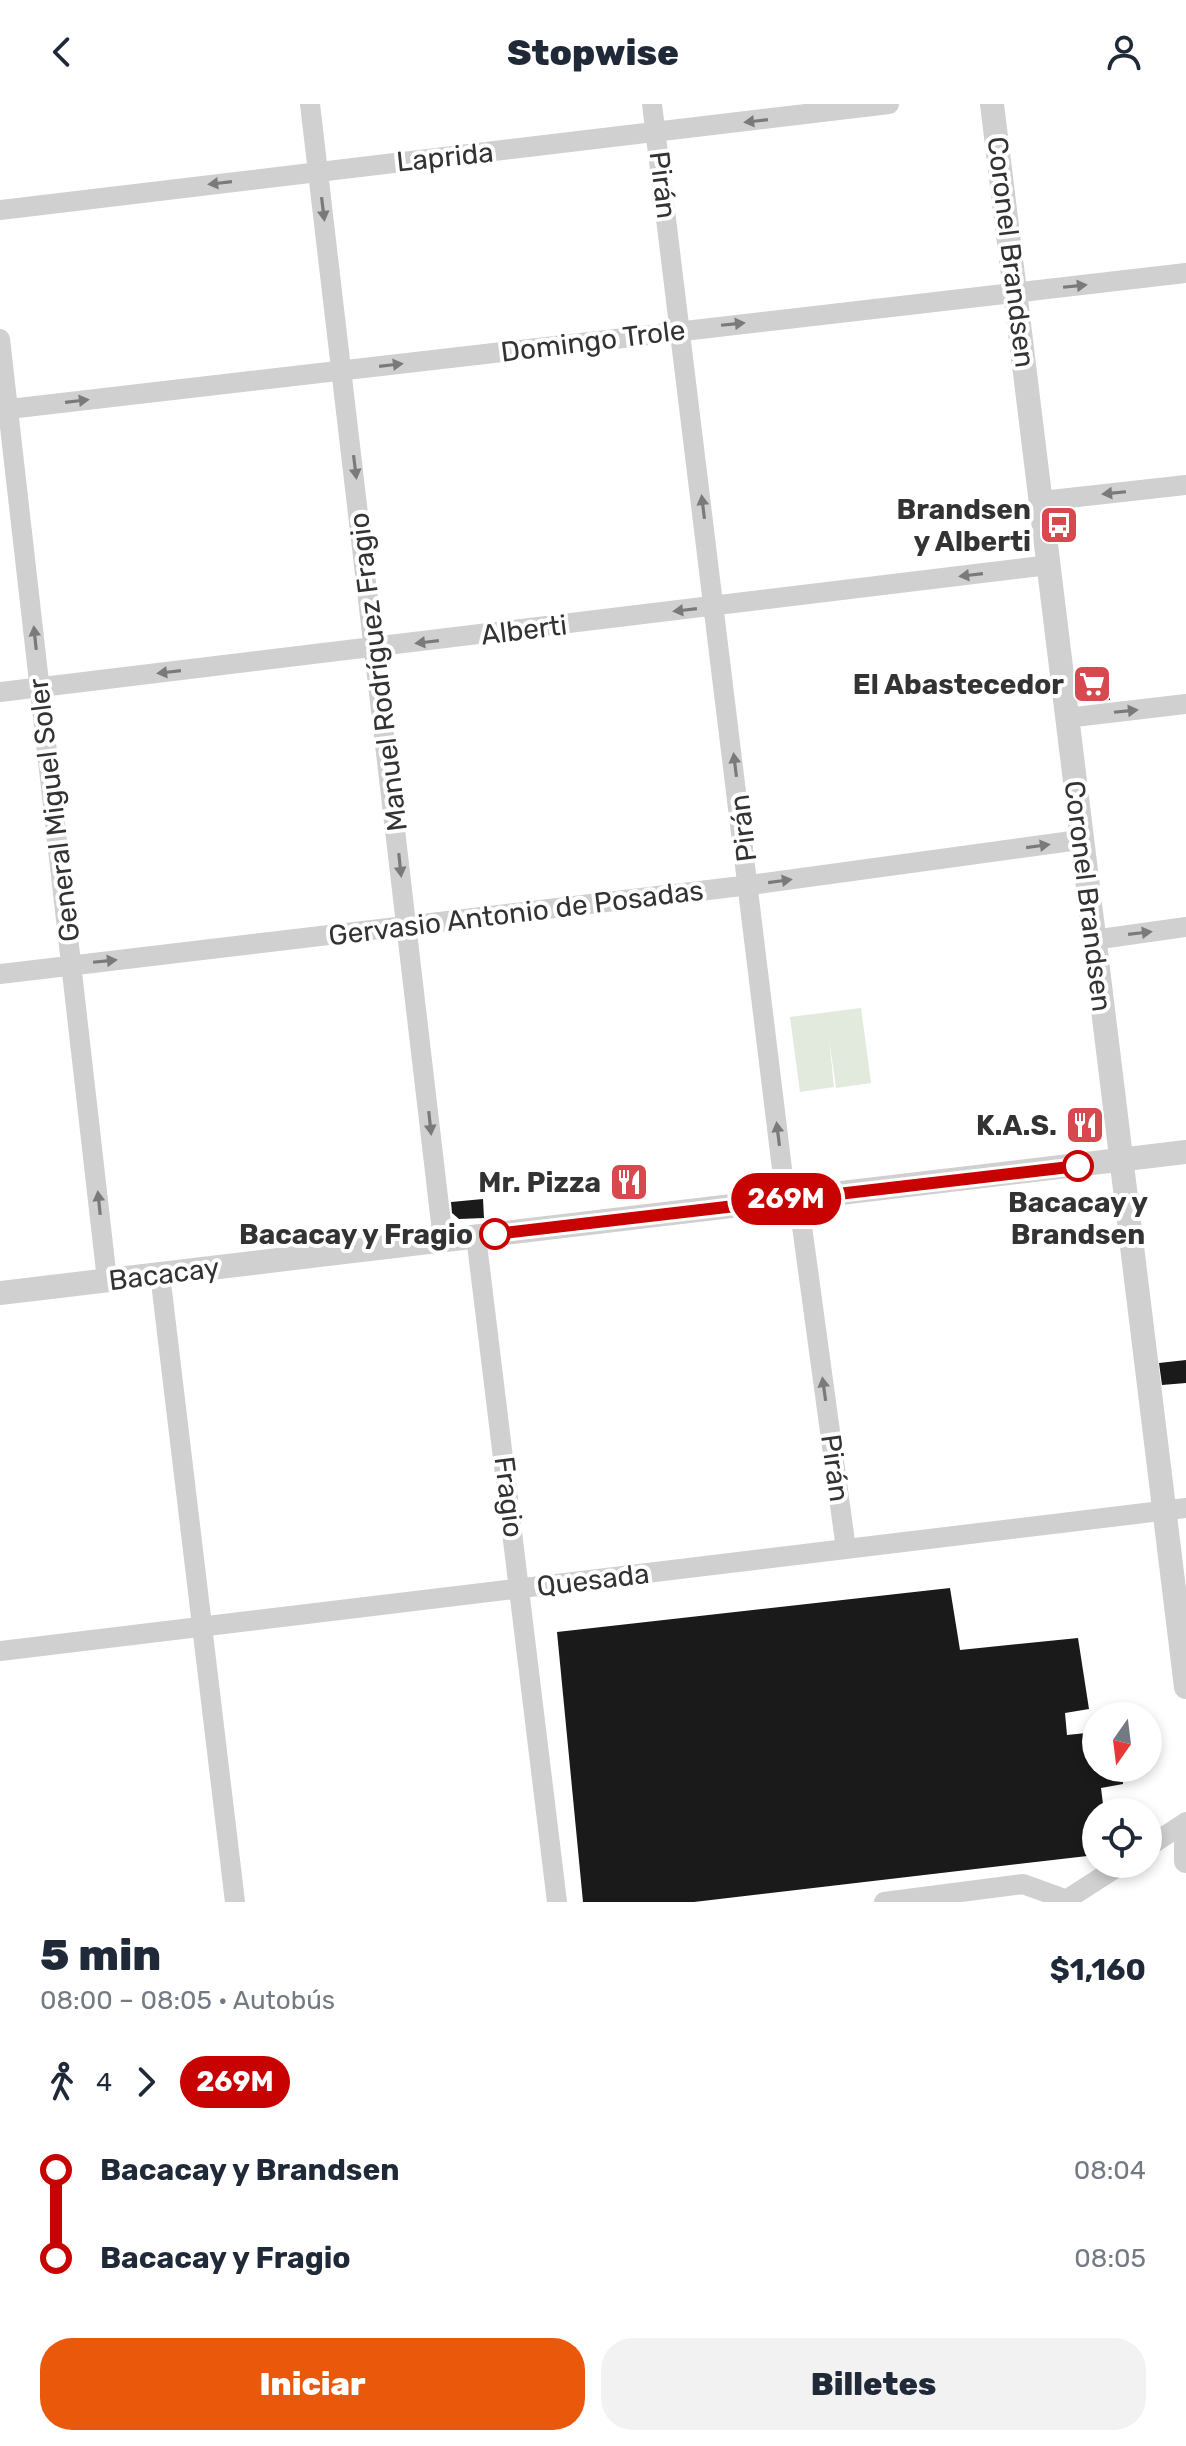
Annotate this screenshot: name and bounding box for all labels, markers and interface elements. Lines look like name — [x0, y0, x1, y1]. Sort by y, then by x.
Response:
icon: back — [40, 30, 84, 74]
icon: person — [1102, 30, 1146, 74]
text: Stopwise — [507, 31, 679, 74]
one-way arrow — [744, 115, 769, 128]
street label: Laprida — [395, 135, 495, 179]
street label: Coronel Brandsen — [980, 135, 1042, 369]
street label: Pirán — [643, 149, 683, 221]
one-way arrow — [207, 177, 232, 190]
one-way arrow — [317, 197, 330, 222]
one-way arrow — [1063, 279, 1088, 292]
street label: Domingo Trole — [499, 313, 687, 369]
one-way arrow — [721, 318, 746, 331]
one-way arrow — [379, 358, 404, 371]
one-way arrow — [65, 394, 90, 407]
one-way arrow — [348, 455, 361, 480]
one-way arrow — [1101, 486, 1126, 499]
place label: Brandsen y Alberti — [897, 493, 1031, 558]
one-way arrow — [697, 494, 710, 519]
bus stop icon: Brandsen y Alberti — [1038, 504, 1080, 546]
street label: Manuel Rodríguez Fragio — [342, 511, 414, 833]
one-way arrow — [958, 568, 983, 581]
one-way arrow — [673, 604, 698, 617]
street label: Alberti — [479, 608, 569, 652]
one-way arrow — [28, 625, 41, 650]
one-way arrow — [414, 635, 439, 648]
supermarket icon: El Abastecedor — [1071, 663, 1113, 705]
one-way arrow — [156, 666, 181, 679]
place label: El Abastecedor — [853, 668, 1064, 701]
street label: General Miguel Soler — [21, 676, 87, 944]
one-way arrow — [1114, 704, 1139, 717]
one-way arrow — [729, 752, 742, 777]
street label: Coronel Brandsen — [1057, 779, 1119, 1013]
street label: Pirán — [723, 792, 763, 864]
one-way arrow — [1026, 839, 1051, 852]
one-way arrow — [394, 853, 407, 878]
street label: Gervasio Antonio de Posadas — [327, 874, 705, 952]
one-way arrow — [768, 874, 793, 887]
one-way arrow — [1127, 927, 1152, 940]
one-way arrow — [93, 955, 118, 968]
restaurant icon: K.A.S. — [1064, 1104, 1106, 1146]
place label: K.A.S. — [976, 1109, 1057, 1142]
one-way arrow — [423, 1111, 436, 1136]
one-way arrow — [772, 1121, 785, 1146]
marker: Bacacay y Brandsen — [1063, 1151, 1093, 1181]
restaurant icon: Mr. Pizza — [608, 1161, 650, 1203]
place label: Mr. Pizza — [478, 1166, 601, 1199]
line badge: 269M — [730, 1173, 842, 1225]
text: 269M — [747, 1182, 825, 1215]
place label: Bacacay y Brandsen — [1008, 1186, 1148, 1251]
one-way arrow — [92, 1190, 105, 1215]
place label: Bacacay y Fragio — [239, 1218, 473, 1251]
marker: Bacacay y Fragio — [480, 1219, 510, 1249]
street label: Bacacay — [107, 1251, 221, 1297]
one-way arrow — [817, 1376, 830, 1401]
street label: Pirán — [814, 1432, 856, 1504]
street label: Fragio — [488, 1455, 530, 1539]
street label: Quesada — [535, 1557, 651, 1603]
north arrow — [1082, 1702, 1162, 1782]
map controls — [1082, 1702, 1162, 1878]
button: locate — [1082, 1798, 1162, 1878]
text: 5 min — [40, 1929, 161, 1981]
text: $1,160 — [1050, 1952, 1146, 1988]
text: 08:00 – 08:05 · Autobús — [40, 1985, 335, 2016]
icon: walk — [40, 2060, 84, 2104]
icon: forward — [124, 2060, 168, 2104]
text: 269M — [196, 2065, 274, 2098]
text: 4 — [96, 2067, 112, 2098]
text: Bacacay y Brandsen — [100, 2152, 400, 2188]
text: 08:04 — [1074, 2155, 1146, 2186]
text: Bacacay y Fragio — [100, 2240, 351, 2276]
text: 08:05 — [1074, 2243, 1146, 2274]
button: Iniciar — [40, 2338, 585, 2430]
button: Billetes — [601, 2338, 1146, 2430]

